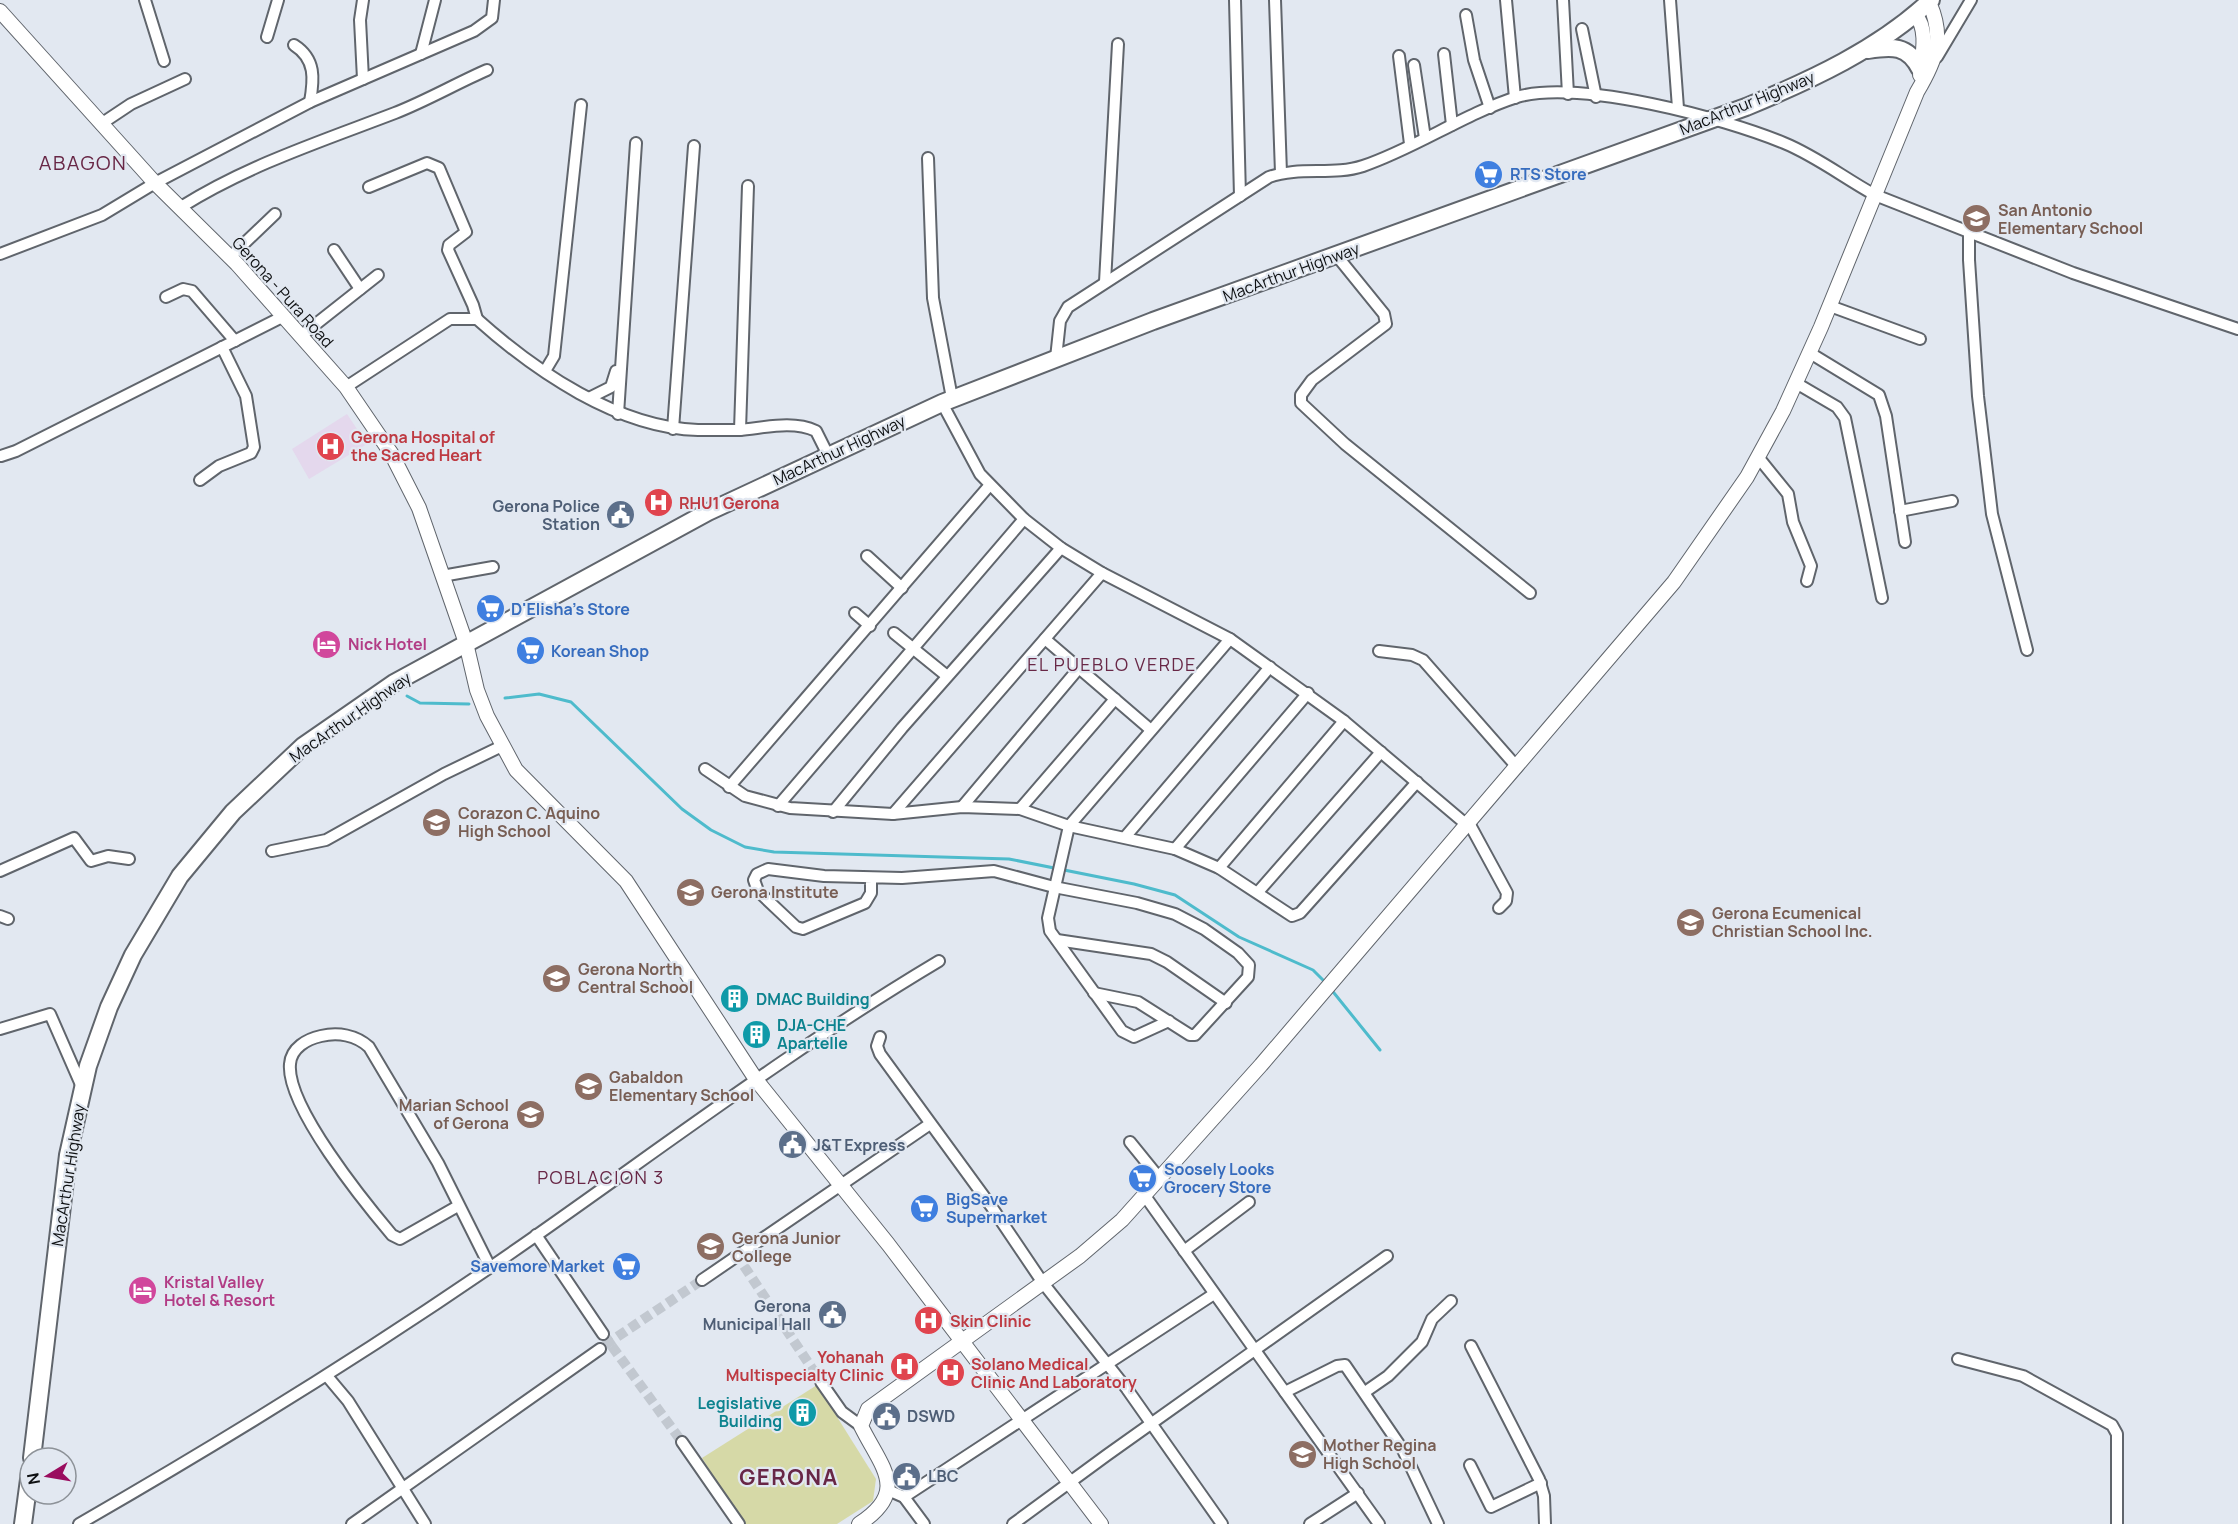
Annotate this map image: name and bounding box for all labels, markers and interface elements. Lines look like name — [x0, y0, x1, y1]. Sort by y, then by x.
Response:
street label: MacArthur Highway — [1676, 66, 1818, 140]
district label: ABAGON — [39, 149, 127, 176]
supermarket icon: RTS Store — [1473, 158, 1505, 190]
place label: RTS Store — [1510, 163, 1587, 185]
place label: San Antonio Elementary School — [1998, 199, 2143, 239]
school or university icon: San Antonio Elementary School — [1961, 203, 1993, 235]
street label: Gerona - Pura Road — [227, 232, 339, 352]
street label: MacArthur Highway — [1220, 237, 1363, 307]
street label: MacArthur Highway — [769, 409, 909, 490]
place label: Gerona Hospital of the Sacred Heart — [351, 426, 495, 466]
hospital icon: Gerona Hospital of the Sacred Heart — [314, 430, 346, 462]
hospital icon: RHU1 Gerona — [642, 487, 674, 519]
place label: RHU1 Gerona — [679, 492, 780, 514]
place label: Gerona Police Station — [493, 495, 600, 535]
public building icon: Gerona Police Station — [605, 499, 637, 531]
supermarket icon: D'Elisha's Store — [474, 593, 506, 625]
place label: D'Elisha's Store — [511, 598, 630, 620]
hotel icon: Nick Hotel — [311, 628, 343, 660]
place label: Nick Hotel — [348, 633, 427, 655]
supermarket icon: Korean Shop — [514, 635, 546, 667]
place label: Korean Shop — [551, 640, 649, 662]
district label: EL PUEBLO VERDE — [1027, 652, 1197, 676]
street label: MacArthur Highway — [285, 666, 416, 767]
place label: Corazon C. Aquino High School — [458, 802, 600, 842]
school or university icon: Corazon C. Aquino High School — [421, 806, 453, 838]
school or university icon: Gerona Institute — [674, 876, 706, 908]
place label: Gerona Institute — [711, 881, 839, 903]
place label: Gerona Ecumenical Christian School Inc. — [1712, 902, 1873, 942]
school or university icon: Gerona Ecumenical Christian School Inc. — [1675, 906, 1707, 938]
place label: Gerona North Central School — [578, 958, 693, 998]
school or university icon: Gerona North Central School — [541, 962, 573, 994]
building icon: DMAC Building — [719, 983, 751, 1015]
place label: DMAC Building — [756, 988, 870, 1010]
place label: DJA-CHE Apartelle — [777, 1014, 848, 1054]
building icon: DJA-CHE Apartelle — [740, 1018, 772, 1050]
place label: Gabaldon Elementary School — [609, 1066, 754, 1106]
school or university icon: Gabaldon Elementary School — [572, 1070, 604, 1102]
place label: Marian School of Gerona — [399, 1094, 509, 1134]
school or university icon: Marian School of Gerona — [514, 1098, 546, 1130]
street label: MacArthur Highway — [46, 1102, 90, 1248]
public building icon: J&T Express — [776, 1129, 808, 1161]
place label: J&T Express — [813, 1134, 906, 1156]
place label: Soosely Looks Grocery Store — [1164, 1158, 1275, 1198]
supermarket icon: Soosely Looks Grocery Store — [1127, 1162, 1159, 1194]
district label: POBLACION 3 — [537, 1165, 665, 1189]
place label: BigSave Supermarket — [946, 1188, 1047, 1228]
supermarket icon: BigSave Supermarket — [909, 1192, 941, 1224]
place label: Gerona Junior College — [732, 1227, 841, 1267]
school or university icon: Gerona Junior College — [695, 1231, 727, 1263]
supermarket icon: Savemore Market — [610, 1250, 642, 1282]
place label: Savemore Market — [470, 1255, 605, 1277]
place label: Kristal Valley Hotel & Resort — [164, 1271, 275, 1311]
hotel icon: Kristal Valley Hotel & Resort — [127, 1275, 159, 1307]
place label: Gerona Municipal Hall — [703, 1295, 811, 1335]
public building icon: Gerona Municipal Hall — [816, 1299, 848, 1331]
hospital icon: Skin Clinic — [913, 1305, 945, 1337]
place label: Skin Clinic — [950, 1310, 1031, 1332]
place label: Yohanah Multispecialty Clinic — [726, 1346, 884, 1386]
hospital icon: Yohanah Multispecialty Clinic — [889, 1350, 921, 1382]
place label: Solano Medical Clinic And Laboratory — [971, 1353, 1137, 1393]
hospital icon: Solano Medical Clinic And Laboratory — [934, 1357, 966, 1389]
place label: Legislative Building — [698, 1392, 782, 1432]
building icon: Legislative Building — [787, 1396, 819, 1428]
public building icon: DSWD — [870, 1400, 902, 1432]
place label: DSWD — [907, 1405, 955, 1427]
place label: Mother Regina High School — [1323, 1434, 1436, 1474]
school or university icon: Mother Regina High School — [1286, 1438, 1318, 1470]
north arrow — [18, 1446, 78, 1506]
public building icon: LBC — [891, 1460, 923, 1492]
district label: GERONA — [739, 1462, 839, 1492]
place label: LBC — [928, 1465, 959, 1487]
text: N — [21, 1471, 45, 1487]

